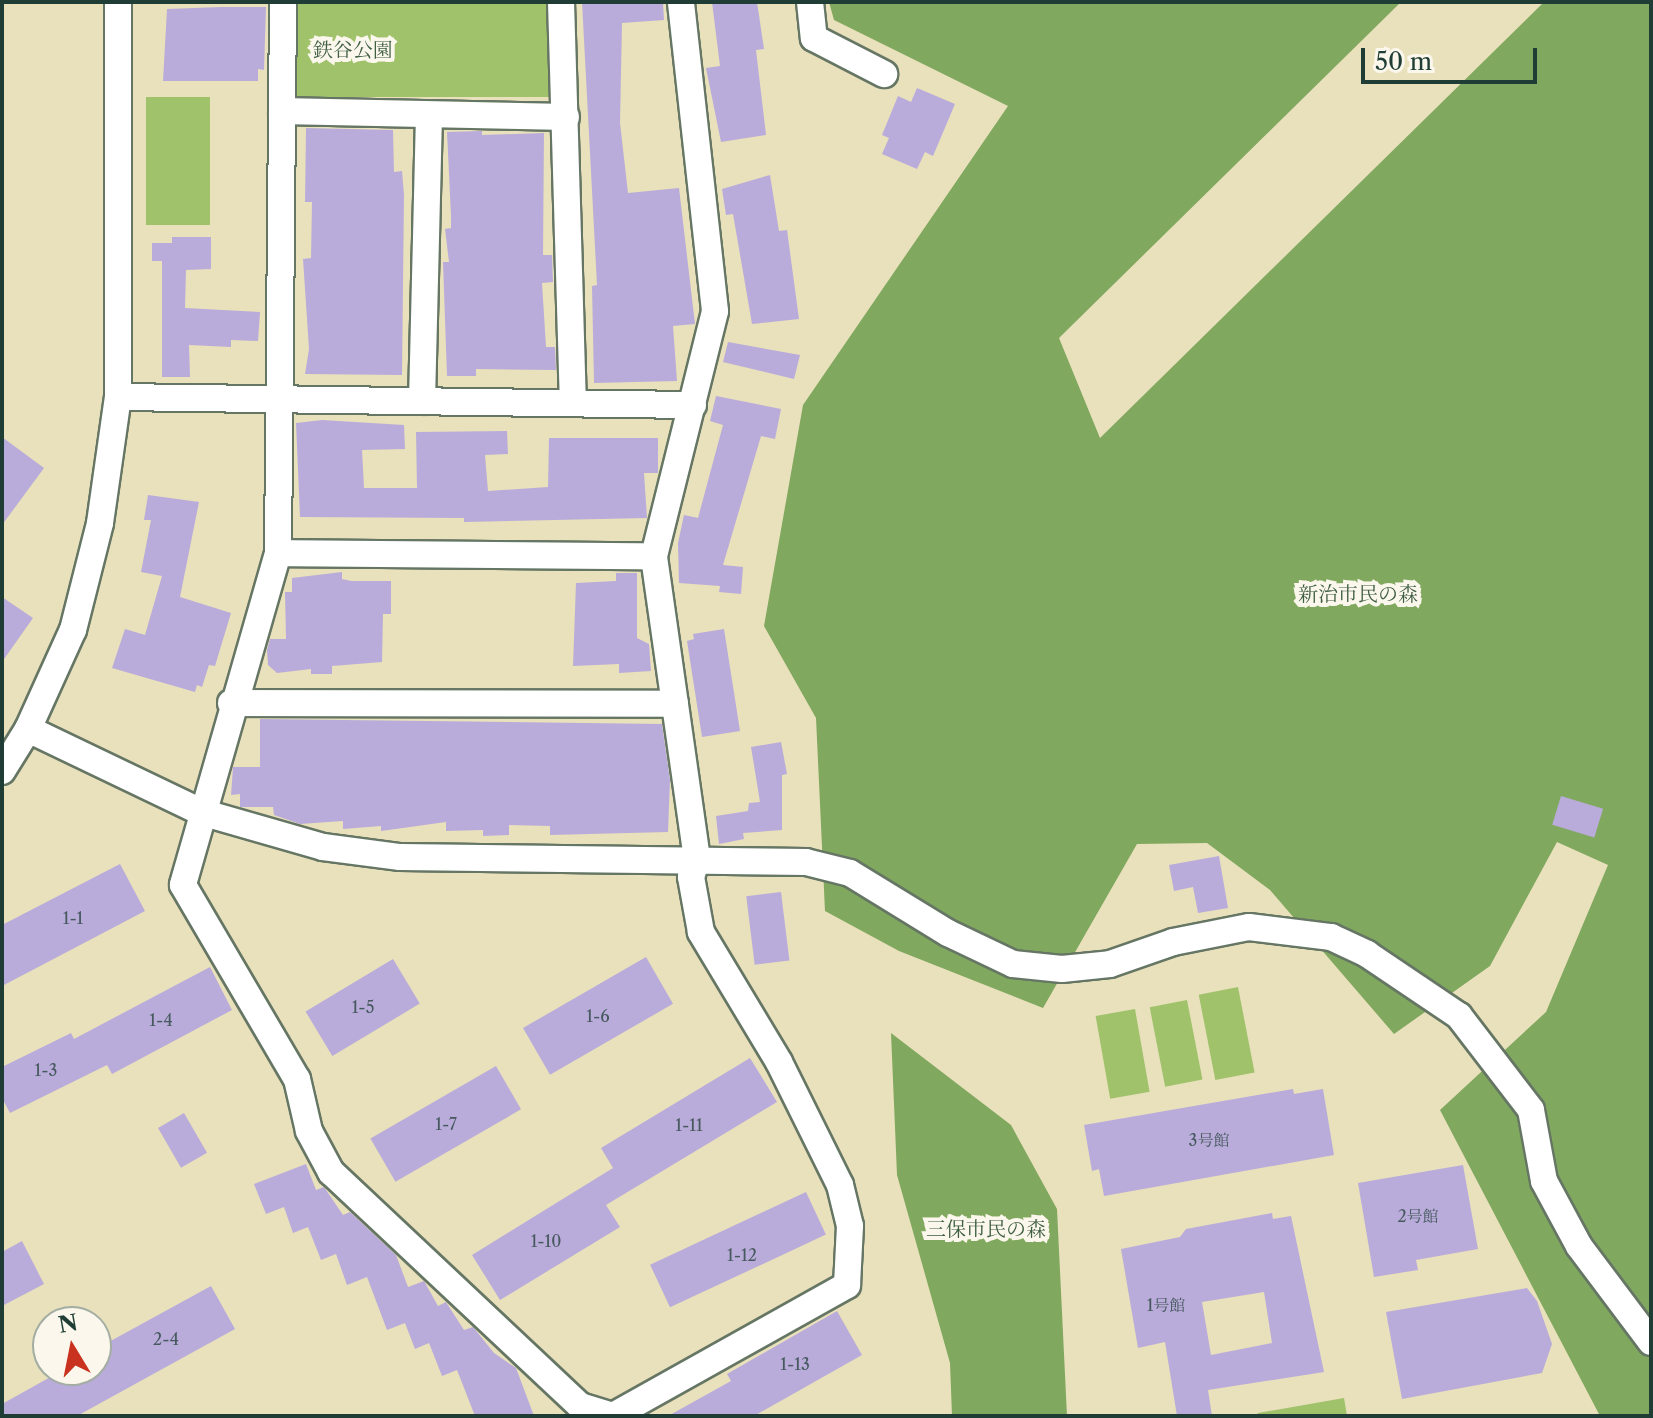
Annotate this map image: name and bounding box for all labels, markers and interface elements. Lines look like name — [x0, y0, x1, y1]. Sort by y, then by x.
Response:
scale bar — [1365, 32, 1541, 82]
park label: 鉄谷公園 — [313, 38, 393, 62]
text: 50 m — [1375, 47, 1432, 76]
park label: 新治市民の森 — [1298, 582, 1418, 606]
house number: 1-1 — [63, 908, 83, 928]
house number: 1-5 — [352, 997, 374, 1017]
house number: 1-6 — [586, 1006, 610, 1026]
house number: 1-4 — [149, 1010, 173, 1030]
house number: 1-3 — [35, 1060, 57, 1080]
house number: 1-7 — [435, 1114, 457, 1134]
house number: 1-11 — [675, 1115, 703, 1135]
house number: 3号館 — [1189, 1130, 1229, 1150]
house number: 2号館 — [1397, 1206, 1439, 1226]
park label: 三保市民の森 — [926, 1217, 1046, 1241]
house number: 1-10 — [531, 1231, 561, 1251]
house number: 1-12 — [727, 1245, 757, 1265]
house number: 1号館 — [1147, 1295, 1185, 1315]
north arrow — [32, 1306, 112, 1386]
text: N — [56, 1309, 80, 1339]
house number: 2-4 — [153, 1329, 179, 1349]
house number: 1-13 — [780, 1354, 810, 1374]

